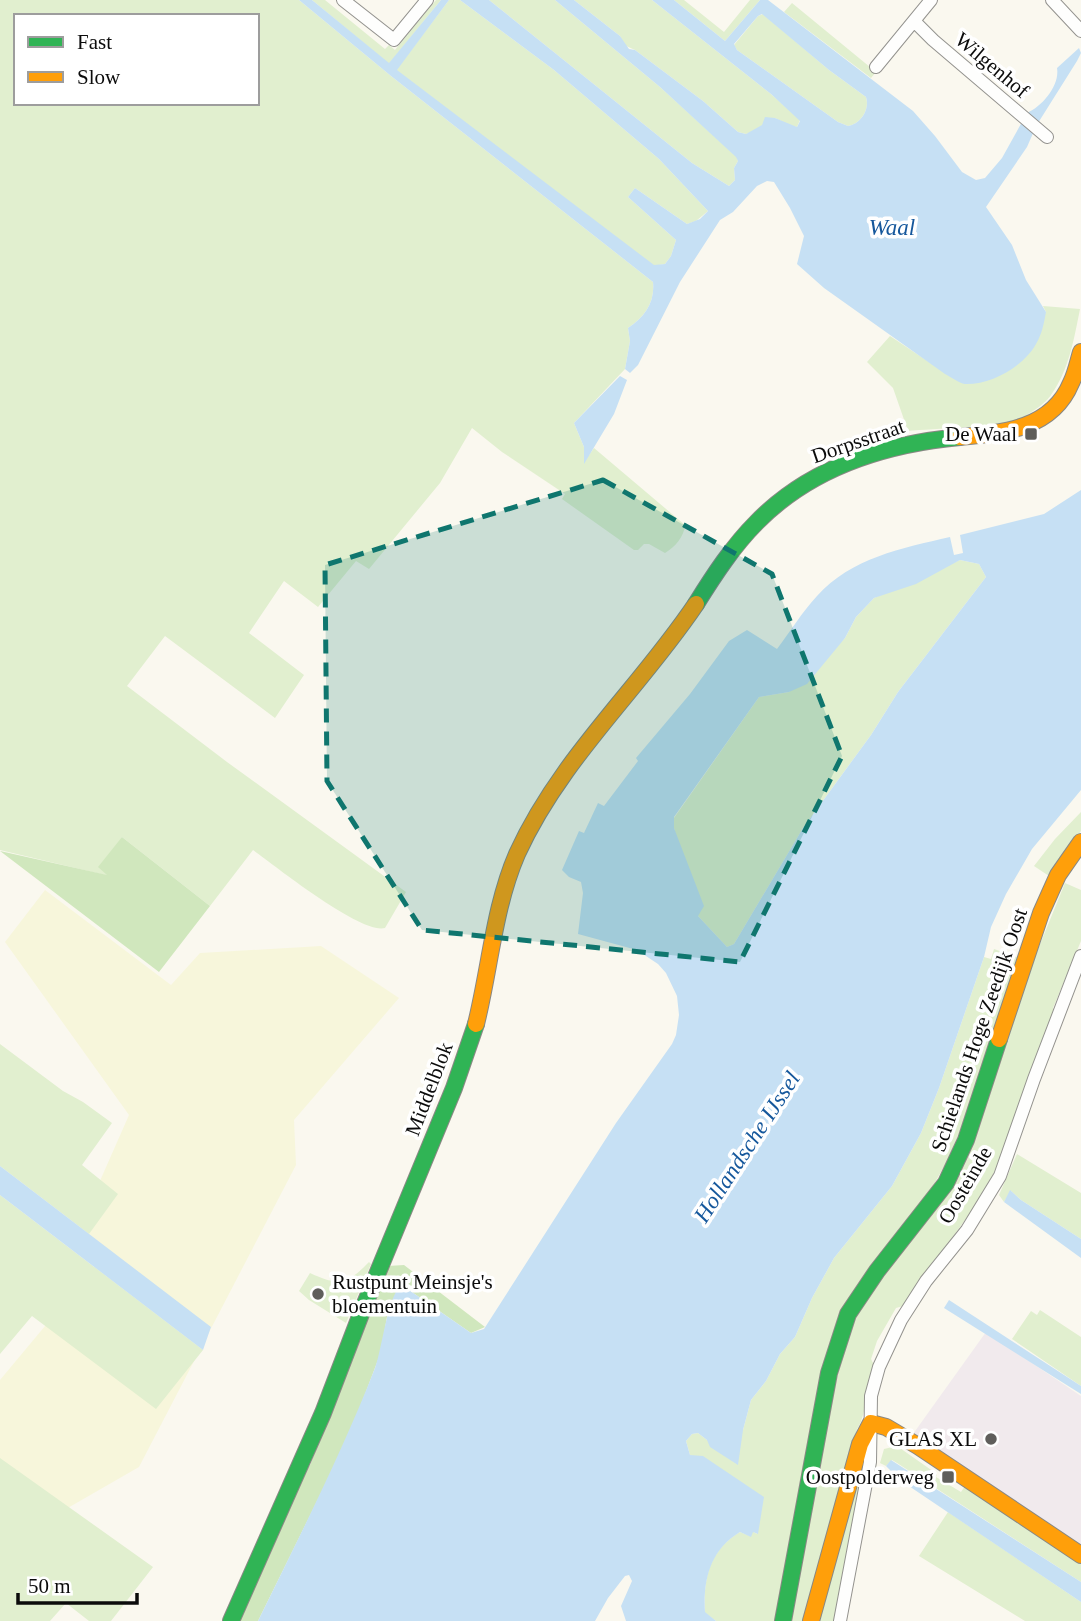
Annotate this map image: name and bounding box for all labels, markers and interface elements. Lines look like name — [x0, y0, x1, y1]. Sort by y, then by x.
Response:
legend — [14, 14, 259, 105]
street label: Wilgenhof — [950, 27, 1034, 103]
text: Fast — [77, 30, 112, 54]
text: Slow — [77, 65, 121, 89]
water label: Waal — [869, 215, 915, 240]
street label: Dorpsstraat — [808, 414, 908, 468]
place label: De Waal — [945, 422, 1017, 446]
marker: De Waal — [1023, 426, 1039, 442]
street label: Schielands Hoge Zeedijk Oost — [926, 905, 1032, 1155]
street label: Middelblok — [400, 1038, 458, 1139]
water label: Hollandsche IJssel — [688, 1067, 805, 1228]
street label: Oosteinde — [933, 1142, 997, 1228]
place label: Rustpunt Meinsje's bloementuin — [332, 1270, 493, 1318]
marker: Rustpunt Meinsje's bloementuin — [310, 1286, 326, 1302]
place label: GLAS XL — [889, 1427, 977, 1451]
marker: GLAS XL — [983, 1431, 999, 1447]
place label: Oostpolderweg — [806, 1465, 934, 1489]
marker: Oostpolderweg — [940, 1469, 956, 1485]
scale bar — [18, 1562, 136, 1606]
text: 50 m — [28, 1574, 71, 1598]

